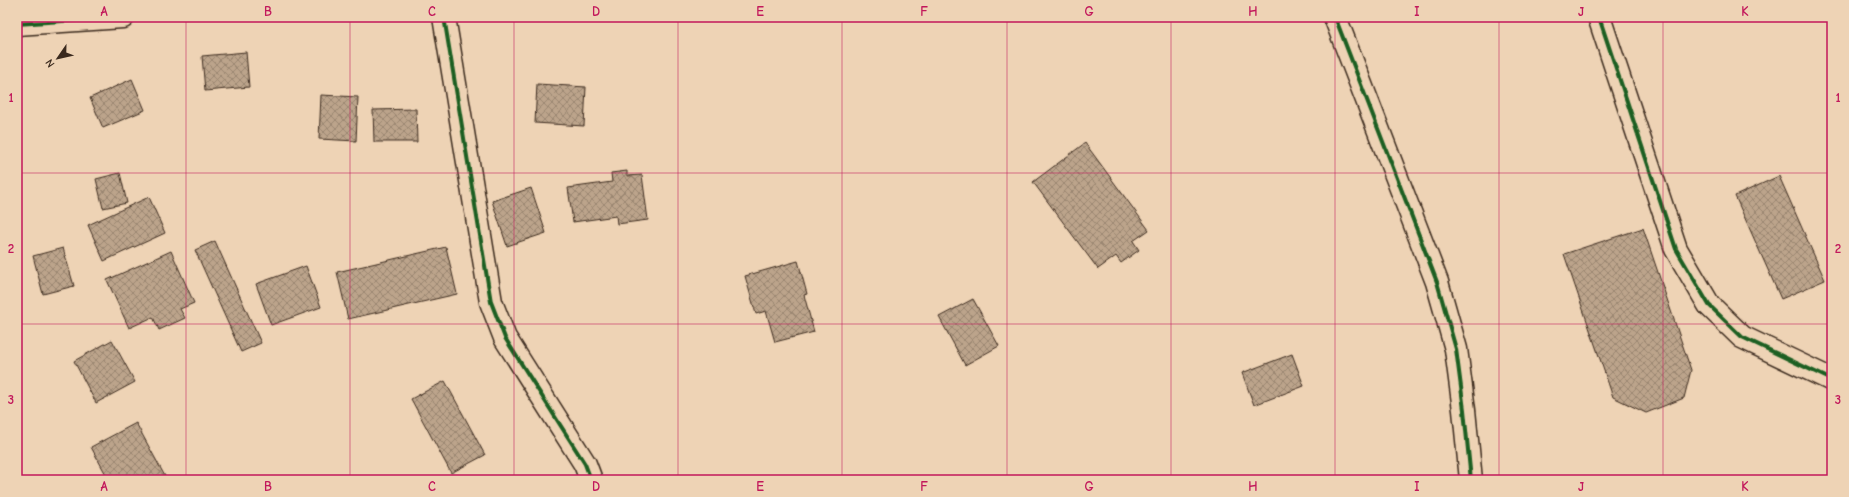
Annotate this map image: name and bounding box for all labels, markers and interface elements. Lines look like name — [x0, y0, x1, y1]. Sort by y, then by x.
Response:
text: A — [100, 4, 108, 19]
text: B — [264, 4, 272, 19]
text: C — [428, 4, 436, 19]
text: D — [592, 4, 600, 19]
text: E — [756, 4, 764, 19]
text: F — [920, 4, 928, 19]
text: G — [1084, 4, 1094, 19]
text: H — [1248, 4, 1258, 19]
text: I — [1414, 4, 1420, 19]
text: J — [1578, 4, 1584, 19]
text: K — [1741, 4, 1749, 19]
north arrow — [38, 38, 78, 78]
text: N — [43, 57, 58, 70]
text: 1 — [8, 90, 14, 105]
text: 1 — [1835, 90, 1841, 105]
text: 2 — [8, 241, 14, 256]
text: 2 — [1835, 241, 1841, 256]
text: 3 — [8, 392, 14, 407]
text: 3 — [1835, 392, 1841, 407]
text: A — [100, 479, 108, 494]
text: B — [264, 479, 272, 494]
text: C — [428, 479, 436, 494]
text: D — [592, 479, 600, 494]
text: E — [756, 479, 764, 494]
text: F — [920, 479, 928, 494]
text: G — [1084, 479, 1094, 494]
text: H — [1248, 479, 1258, 494]
text: I — [1414, 479, 1420, 494]
text: J — [1578, 479, 1584, 494]
text: K — [1741, 479, 1749, 494]

